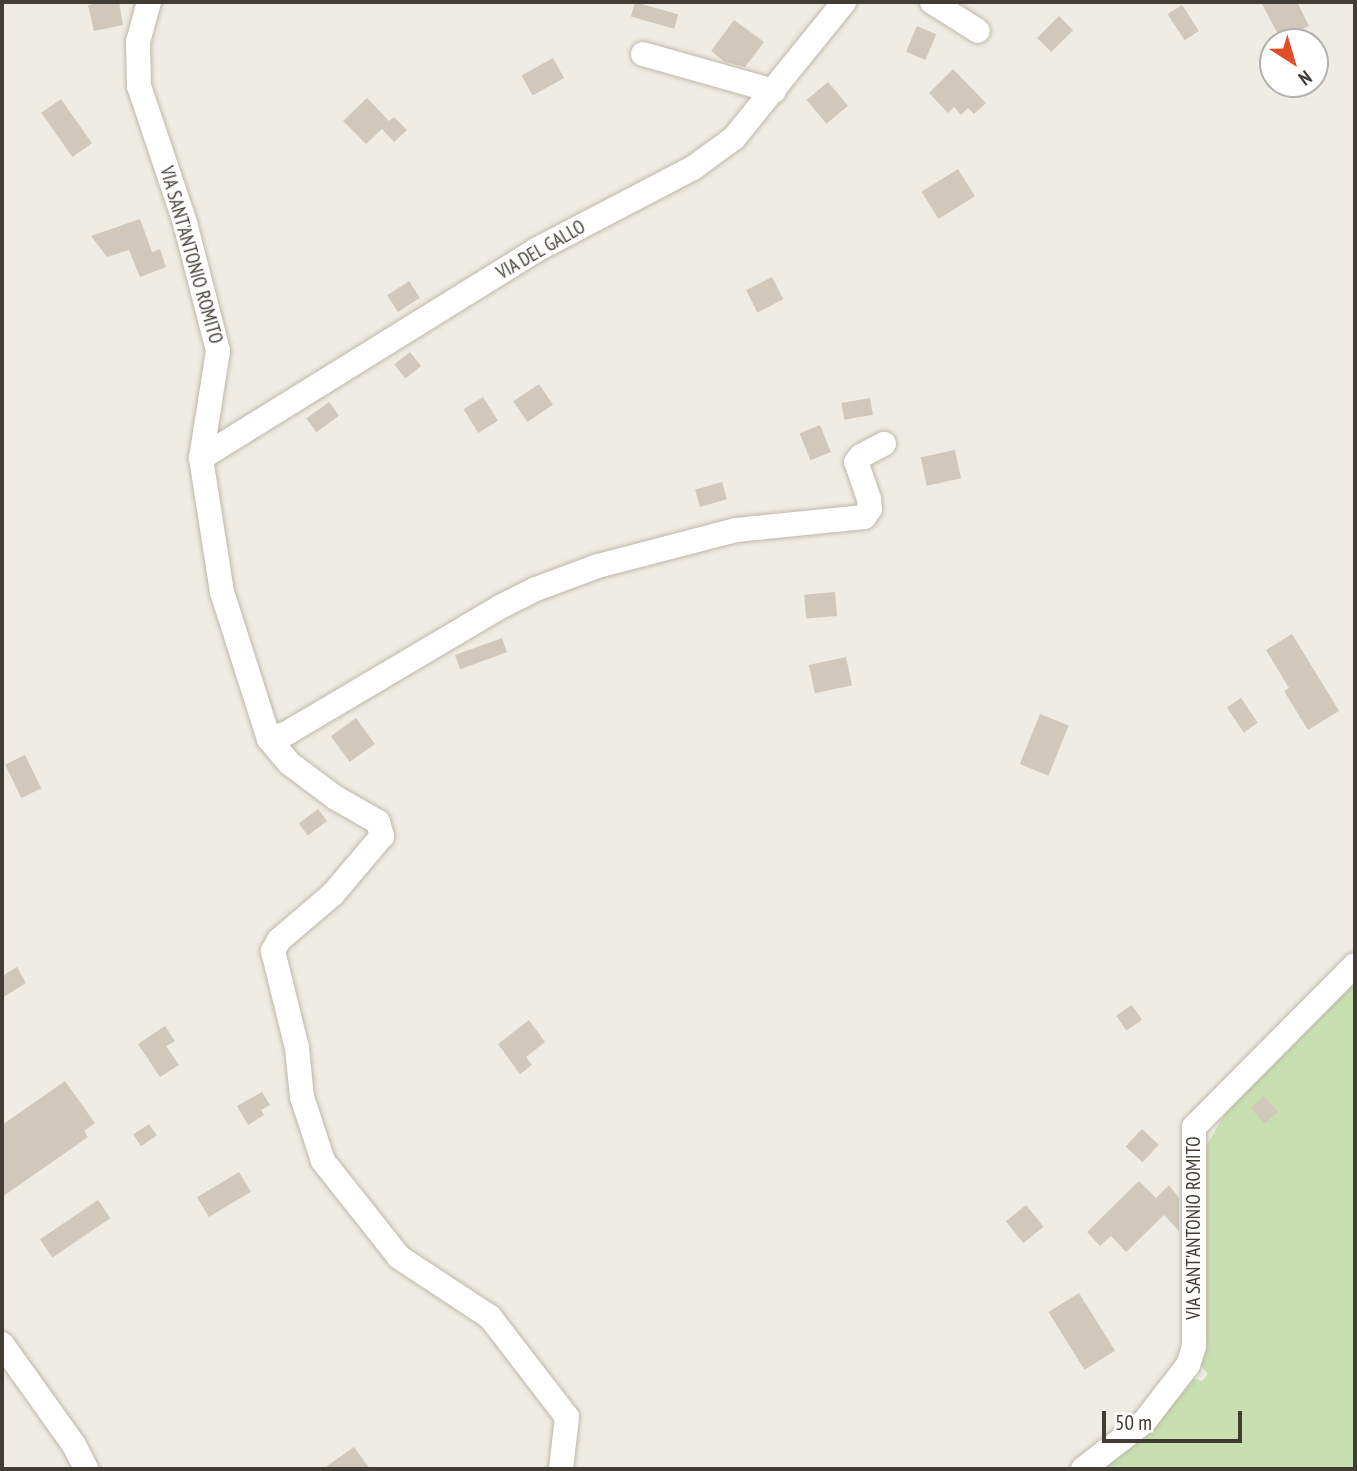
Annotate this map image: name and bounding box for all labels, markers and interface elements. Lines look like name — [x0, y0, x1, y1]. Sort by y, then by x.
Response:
north arrow — [1259, 28, 1329, 98]
text: N — [1294, 65, 1317, 91]
street label: VIA SANT'ANTONIO ROMITO — [155, 163, 227, 347]
street label: VIA DEL GALLO — [492, 215, 590, 285]
street label: VIA SANT'ANTONIO ROMITO — [1183, 1136, 1205, 1320]
scale bar — [1105, 1398, 1245, 1442]
text: 50 m — [1115, 1409, 1152, 1436]

